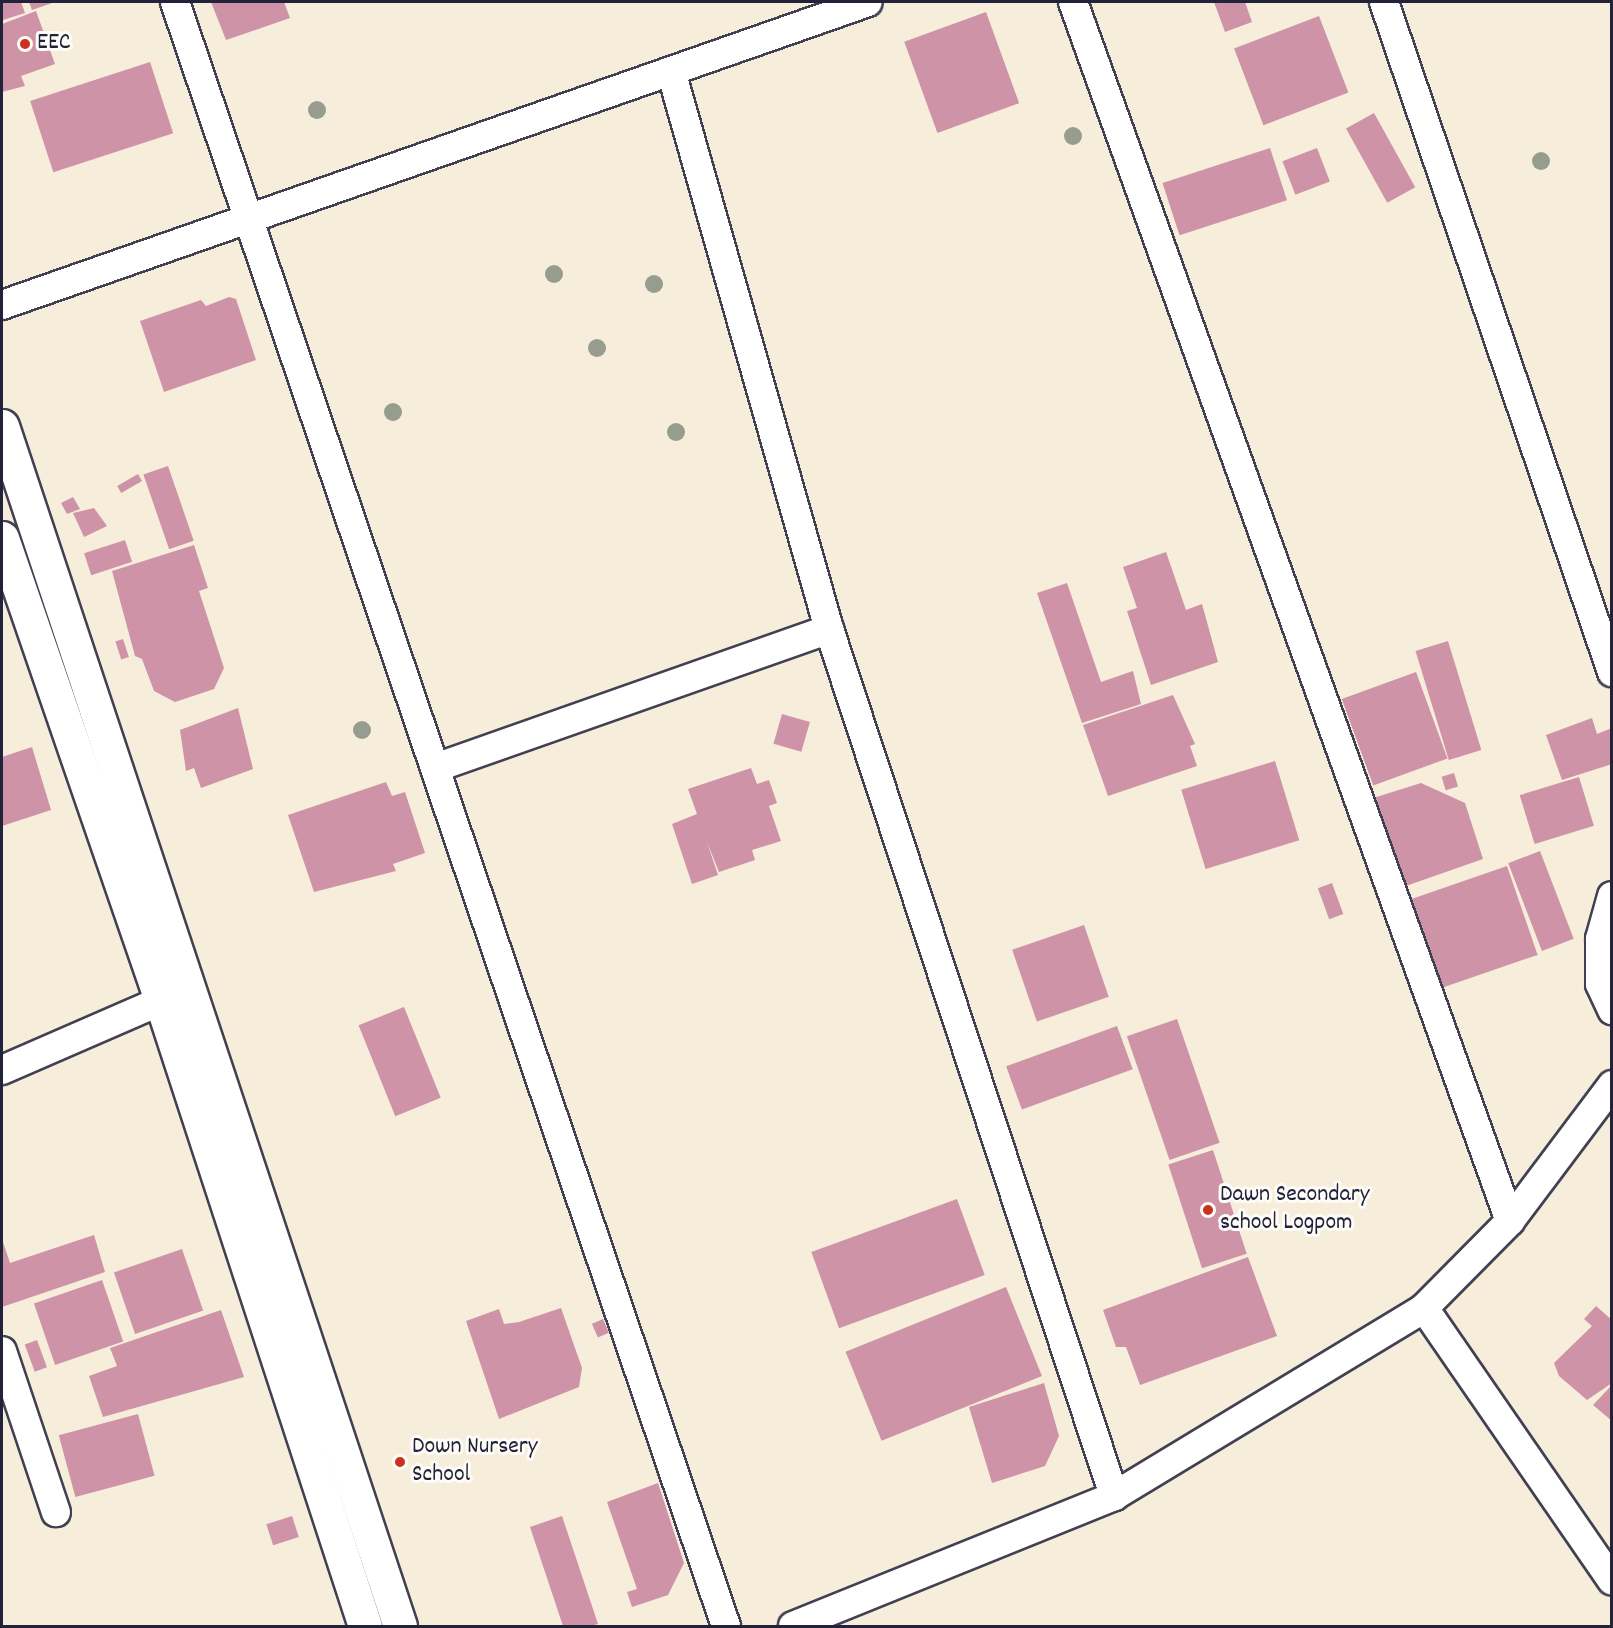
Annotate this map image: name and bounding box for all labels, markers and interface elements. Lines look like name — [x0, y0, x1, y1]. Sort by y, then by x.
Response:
place label: EEC — [37, 30, 71, 58]
marker: EEC — [18, 37, 32, 51]
place label: Dawn Secondary school Logpom — [1220, 1182, 1369, 1238]
marker: Dawn Secondary school Logpom — [1201, 1203, 1215, 1217]
place label: Down Nursery School — [412, 1434, 537, 1490]
marker: Down Nursery School — [393, 1455, 407, 1469]

